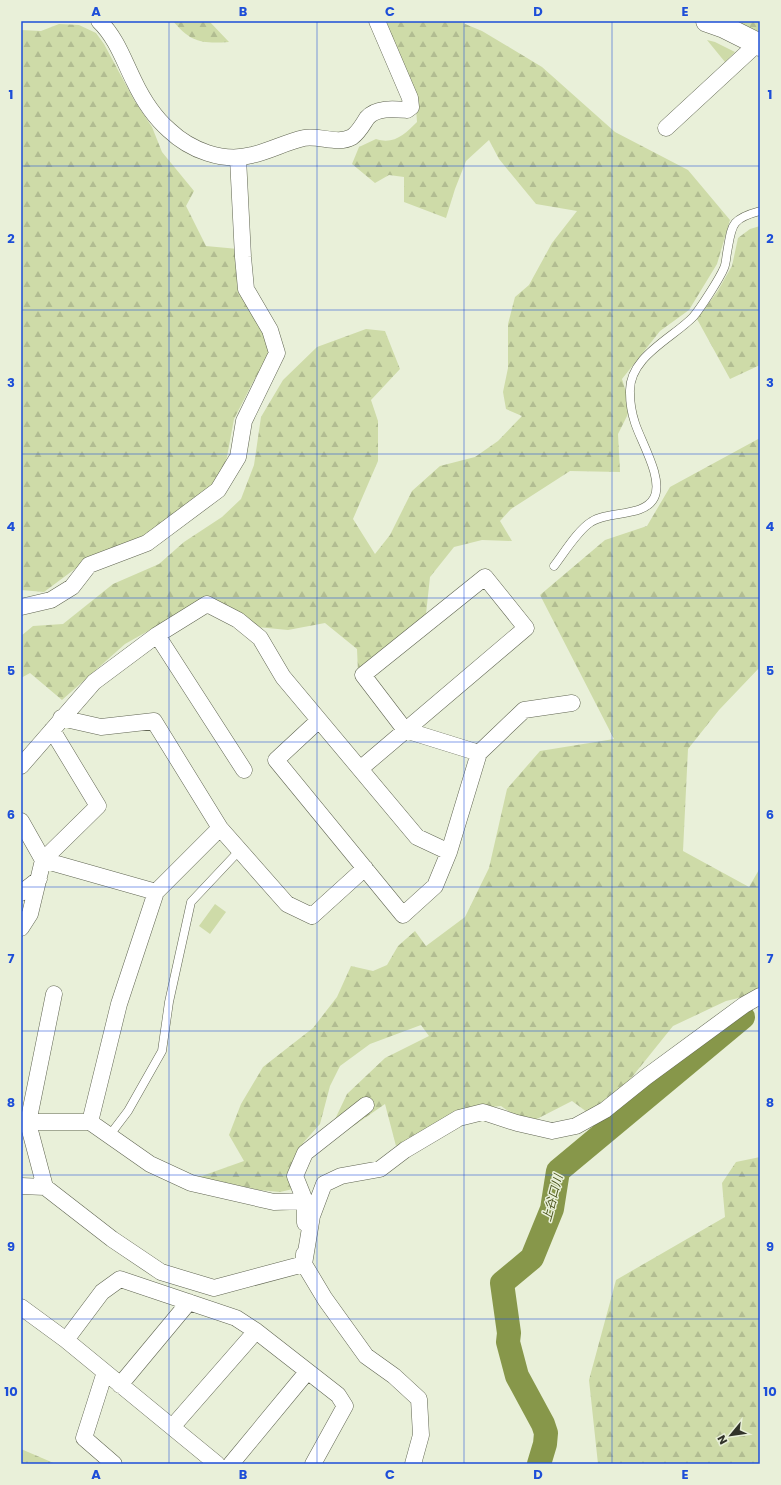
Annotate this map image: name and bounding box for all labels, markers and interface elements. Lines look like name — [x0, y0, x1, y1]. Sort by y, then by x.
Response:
text: A — [91, 2, 101, 21]
text: B — [239, 2, 248, 21]
text: C — [385, 2, 395, 21]
text: D — [533, 2, 543, 21]
text: E — [681, 2, 689, 21]
text: 1 — [9, 85, 13, 104]
text: 1 — [768, 85, 772, 104]
text: 2 — [7, 229, 15, 248]
text: 2 — [766, 229, 774, 248]
text: 3 — [7, 373, 15, 392]
text: 3 — [766, 373, 774, 392]
text: 4 — [7, 517, 16, 536]
text: 4 — [766, 517, 775, 536]
text: 5 — [7, 661, 15, 680]
text: 5 — [766, 661, 774, 680]
text: 6 — [7, 805, 15, 824]
text: 6 — [766, 805, 774, 824]
text: 7 — [8, 949, 15, 968]
text: 7 — [767, 949, 774, 968]
text: 8 — [7, 1093, 15, 1112]
text: 8 — [766, 1093, 774, 1112]
water label: 上谷口川 — [538, 1171, 567, 1223]
text: 9 — [7, 1237, 15, 1256]
text: 9 — [766, 1237, 774, 1256]
text: 10 — [4, 1382, 18, 1401]
text: 10 — [763, 1382, 777, 1401]
north arrow — [711, 1415, 751, 1455]
text: N — [713, 1432, 731, 1447]
text: A — [91, 1465, 101, 1484]
text: B — [239, 1465, 248, 1484]
text: C — [385, 1465, 395, 1484]
text: D — [533, 1465, 543, 1484]
text: E — [681, 1465, 689, 1484]

